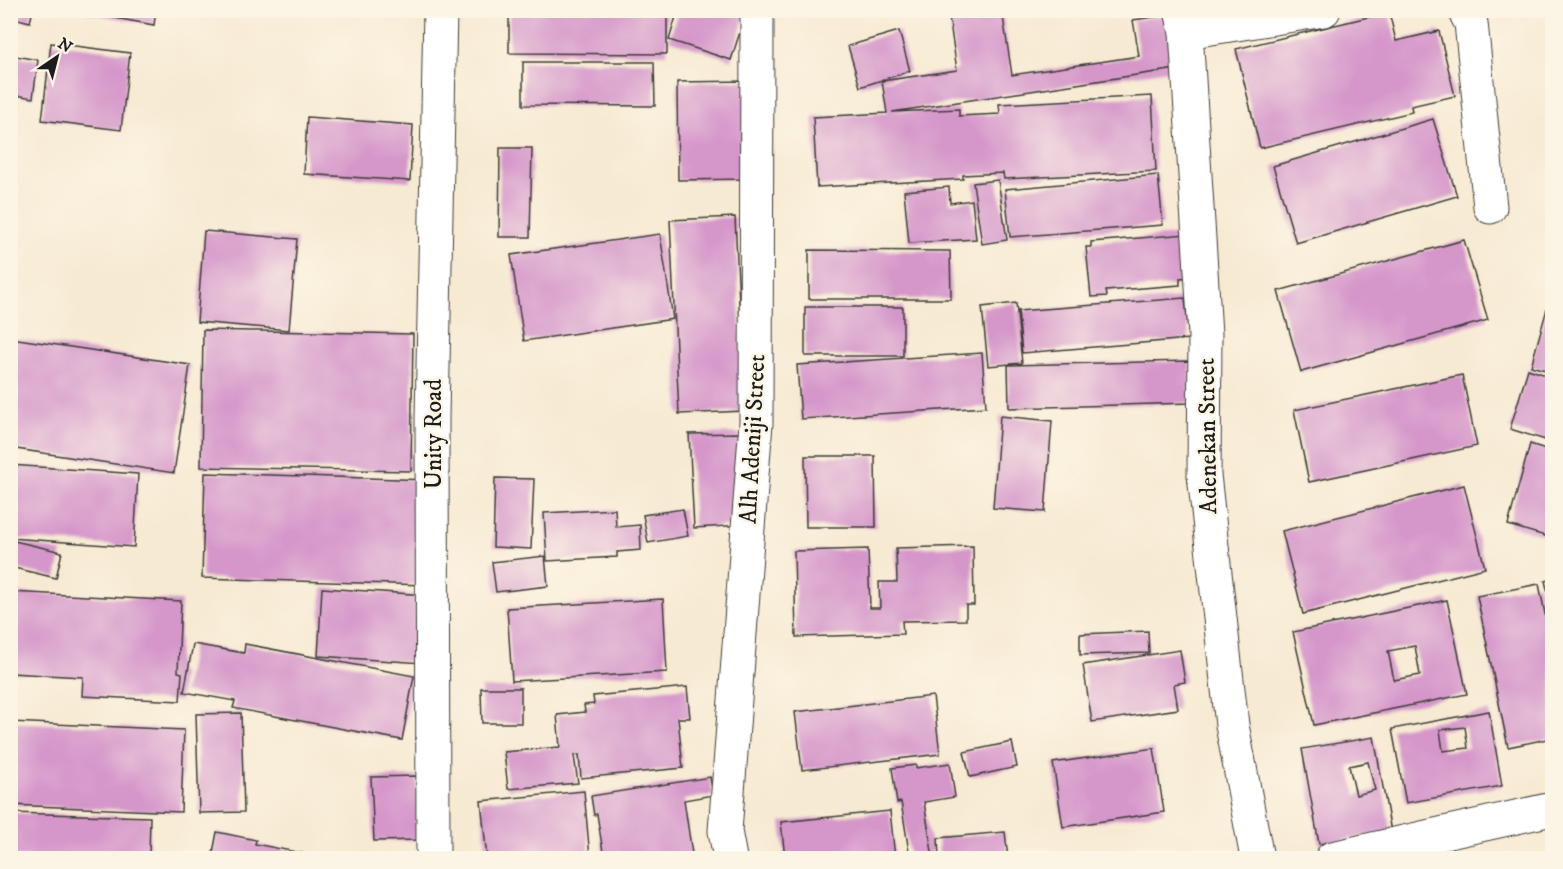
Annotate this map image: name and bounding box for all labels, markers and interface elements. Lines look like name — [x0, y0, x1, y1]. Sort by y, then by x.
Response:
north arrow — [27, 27, 87, 87]
text: N — [54, 34, 76, 57]
street label: Alh Adeniji Street — [734, 353, 772, 525]
street label: Adenekan Street — [1192, 357, 1224, 514]
street label: Unity Road — [419, 379, 449, 489]

